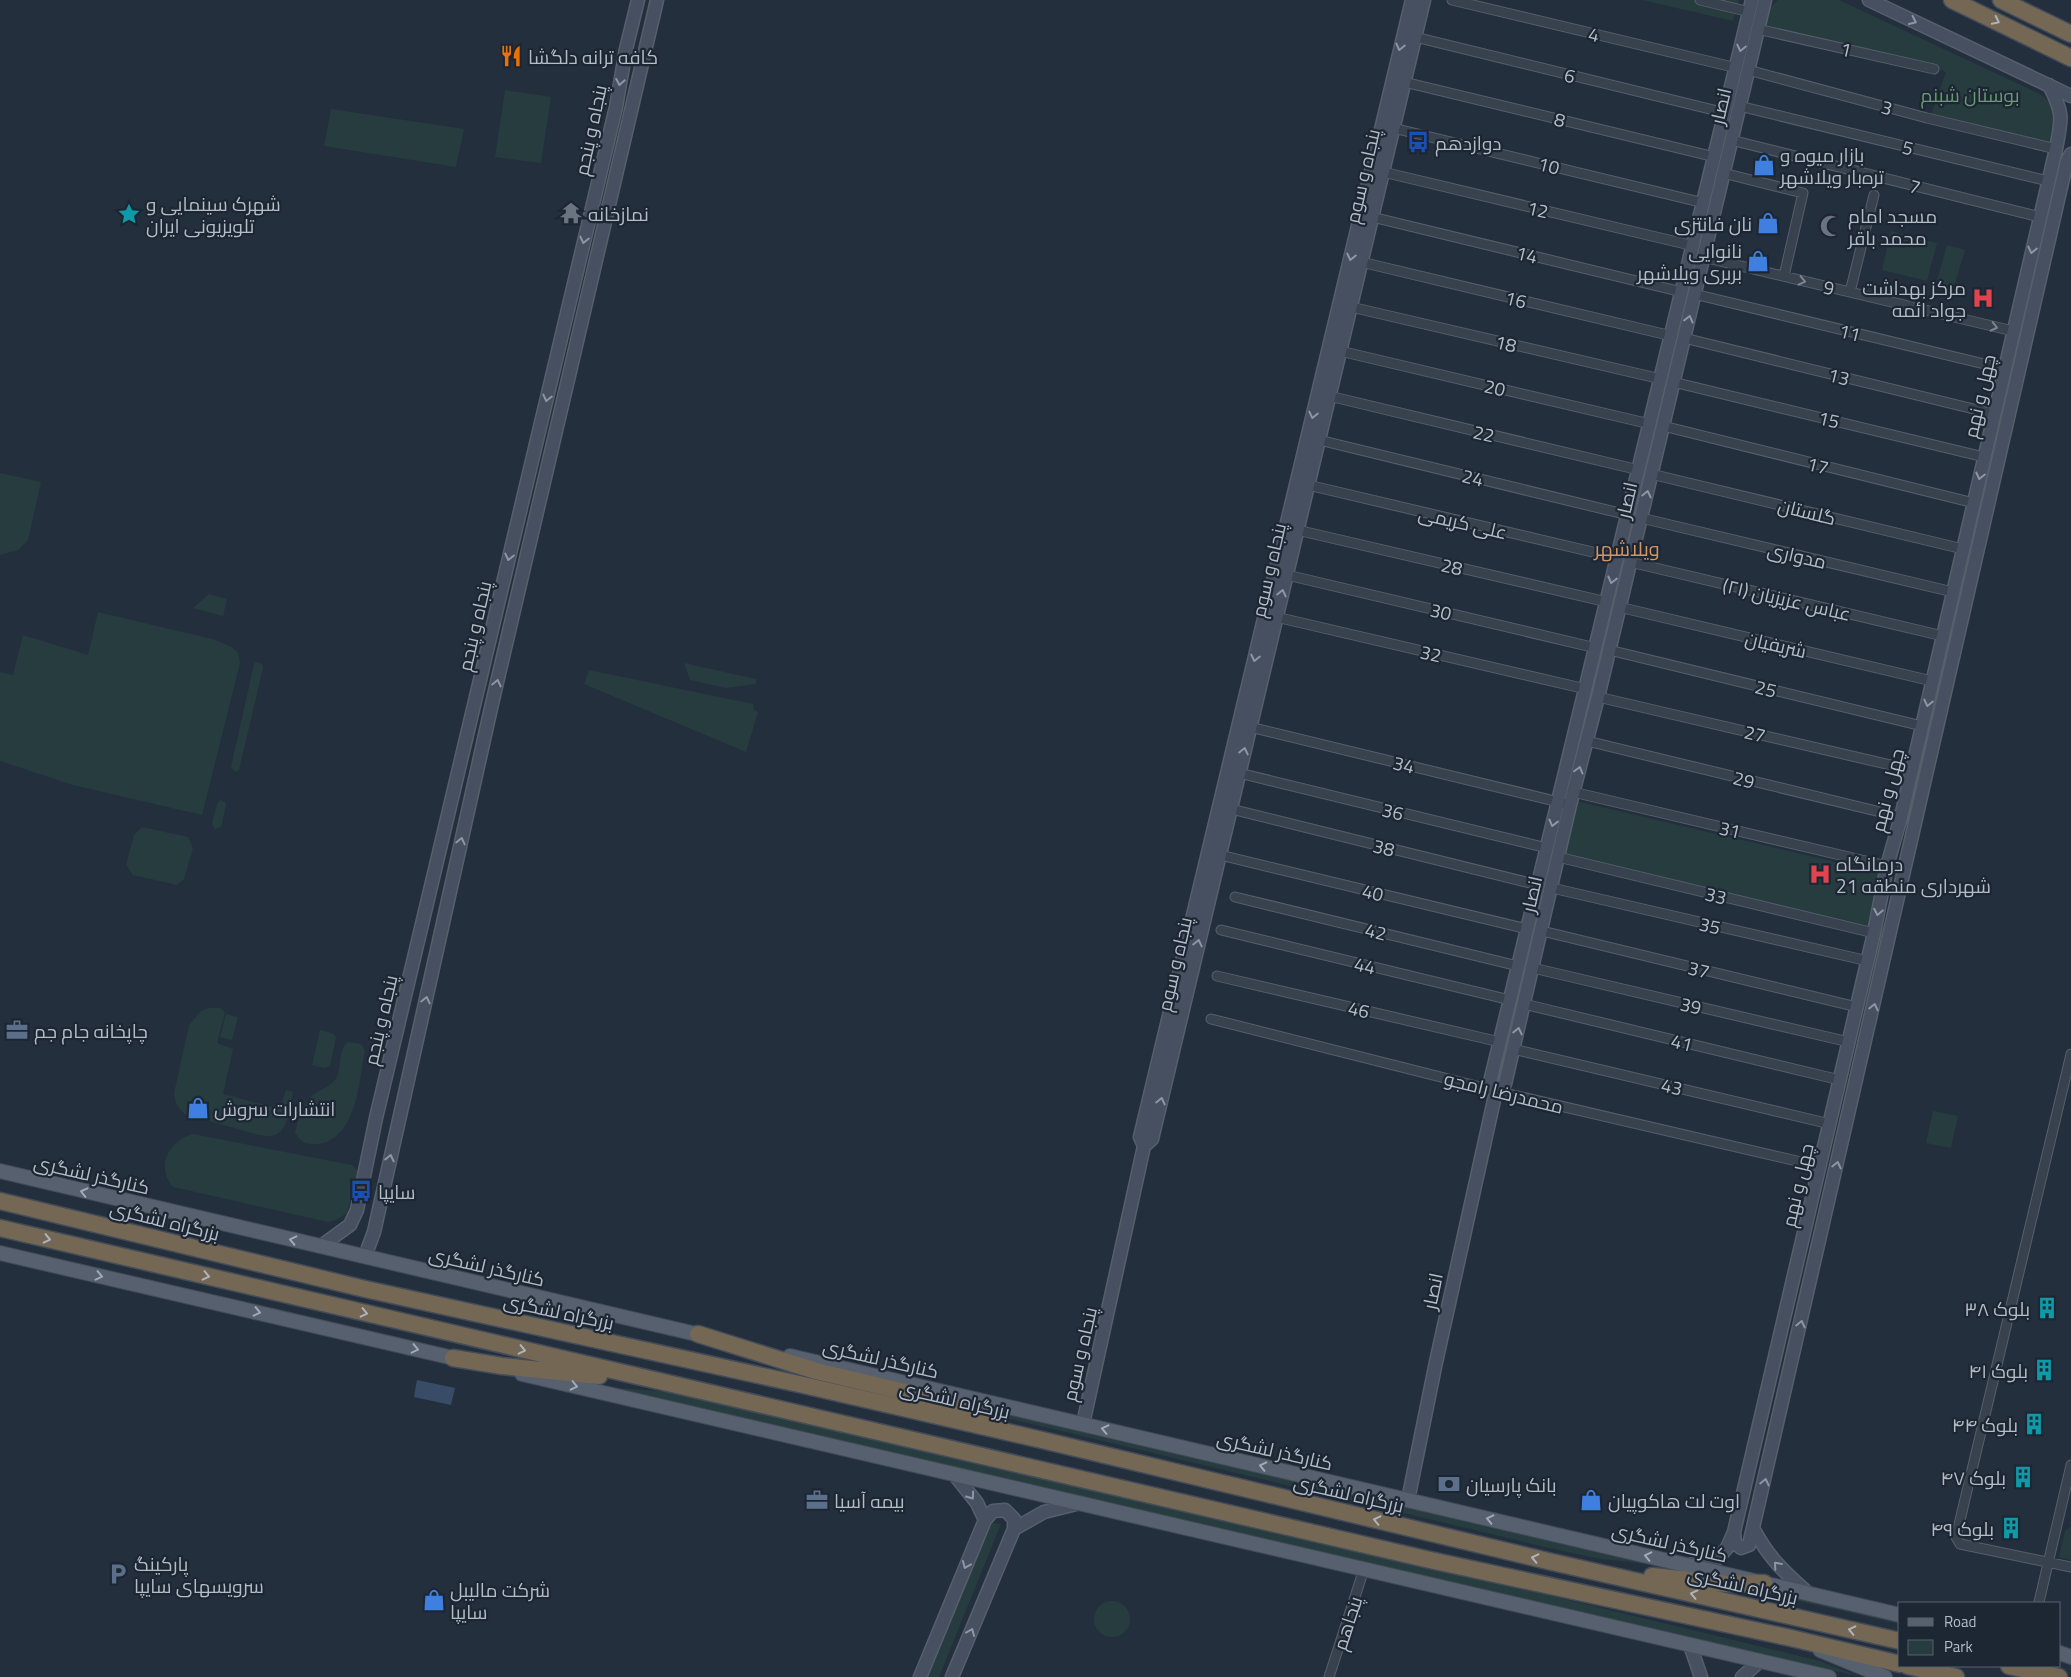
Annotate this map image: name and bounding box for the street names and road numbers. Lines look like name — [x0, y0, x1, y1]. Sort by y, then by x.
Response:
street label: 4 — [1586, 19, 1602, 49]
street label: 1 — [1838, 34, 1854, 64]
street label: 6 — [1561, 60, 1579, 90]
street label: پنجاه و پنجم — [566, 82, 614, 178]
street label: انصار — [1701, 85, 1738, 128]
street label: 3 — [1878, 92, 1896, 122]
street label: 8 — [1551, 104, 1569, 134]
street label: پنجاه و سوم — [1337, 126, 1387, 226]
street label: 5 — [1899, 132, 1917, 162]
street label: 10 — [1535, 148, 1563, 182]
street label: 7 — [1906, 171, 1924, 201]
street label: 12 — [1524, 192, 1552, 226]
street label: 14 — [1513, 237, 1541, 271]
street label: 9 — [1821, 272, 1837, 302]
street label: 16 — [1502, 282, 1530, 316]
street label: 11 — [1836, 315, 1864, 349]
street label: 18 — [1492, 326, 1520, 360]
street label: چهل و نهم — [1955, 351, 2003, 441]
street label: 13 — [1825, 359, 1853, 393]
street label: 20 — [1481, 370, 1509, 404]
street label: 15 — [1815, 402, 1843, 436]
street label: 22 — [1470, 416, 1498, 450]
street label: 17 — [1804, 448, 1832, 482]
street label: 24 — [1459, 460, 1487, 494]
street label: انصار — [1607, 479, 1644, 522]
street label: گلستان — [1775, 490, 1839, 532]
street label: علی کریمی — [1416, 498, 1510, 546]
street label: پنجاه و سوم — [1243, 520, 1293, 620]
street label: مدواری — [1765, 534, 1829, 576]
street label: 28 — [1438, 549, 1466, 583]
street label: عباس عزیزیان (۲۱) — [1720, 570, 1854, 628]
street label: پنجاه و پنجم — [450, 578, 498, 674]
street label: 30 — [1427, 594, 1455, 628]
street label: شریفیان — [1742, 623, 1810, 665]
street label: 32 — [1417, 636, 1445, 670]
street label: 25 — [1752, 671, 1780, 705]
street label: 27 — [1741, 716, 1769, 750]
street label: چهل و نهم — [1863, 745, 1911, 835]
street label: 34 — [1390, 747, 1418, 781]
street label: 29 — [1730, 762, 1758, 796]
street label: 36 — [1379, 794, 1407, 828]
street label: 31 — [1716, 812, 1744, 846]
street label: 38 — [1370, 830, 1398, 864]
street label: انصار — [1512, 873, 1549, 916]
street label: 40 — [1359, 875, 1387, 909]
street label: 33 — [1702, 878, 1730, 912]
street label: 35 — [1696, 908, 1724, 942]
street label: پنجاه و سوم — [1149, 914, 1199, 1014]
street label: 42 — [1362, 914, 1390, 948]
street label: 44 — [1351, 948, 1379, 982]
street label: 37 — [1685, 952, 1713, 986]
street label: پنجاه و پنجم — [356, 972, 404, 1068]
street label: 39 — [1677, 988, 1705, 1022]
street label: 46 — [1345, 992, 1373, 1026]
street label: 41 — [1668, 1025, 1696, 1059]
street label: محمدرضا رامجو — [1441, 1063, 1567, 1121]
street label: 43 — [1658, 1069, 1686, 1103]
street label: چهل و نهم — [1773, 1140, 1821, 1230]
street label: کنارگذر لشگری — [31, 1147, 153, 1201]
street label: بزرگراه لشگری — [107, 1192, 223, 1248]
street label: کنارگذر لشگری — [426, 1239, 548, 1293]
street label: انصار — [1414, 1270, 1450, 1313]
street label: بزرگراه لشگری — [501, 1285, 617, 1337]
street label: پنجاه و سوم — [1054, 1304, 1104, 1404]
street label: کنارگذر لشگری — [820, 1331, 942, 1385]
street label: بزرگراه لشگری — [897, 1372, 1013, 1426]
street label: کنارگذر لشگری — [1214, 1423, 1336, 1477]
street label: بزرگراه لشگری — [1291, 1466, 1407, 1520]
street label: کنارگذر لشگری — [1609, 1515, 1731, 1569]
street label: بزرگراه لشگری — [1685, 1558, 1801, 1612]
street label: پنجاهم — [1325, 1592, 1369, 1654]

